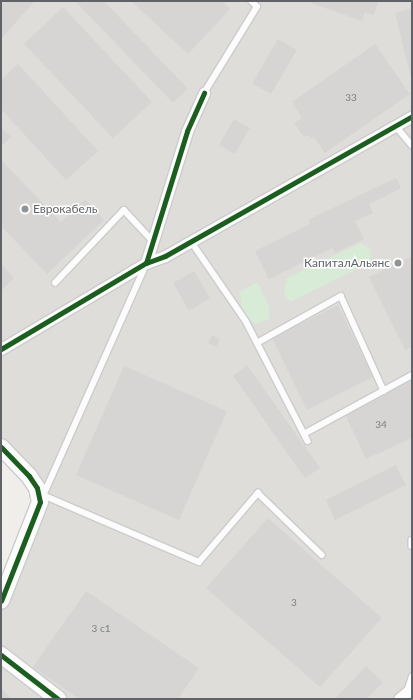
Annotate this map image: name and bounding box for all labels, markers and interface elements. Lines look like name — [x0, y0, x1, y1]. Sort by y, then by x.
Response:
house number: 33 — [345, 92, 357, 104]
place label: Еврокабель — [33, 202, 98, 216]
marker: Еврокабель — [20, 204, 30, 214]
place label: КапиталАльянс — [304, 256, 390, 270]
marker: КапиталАльянс — [393, 258, 403, 268]
house number: 34 — [375, 419, 387, 431]
house number: 3 — [291, 597, 297, 609]
house number: 3 с1 — [92, 623, 110, 635]

